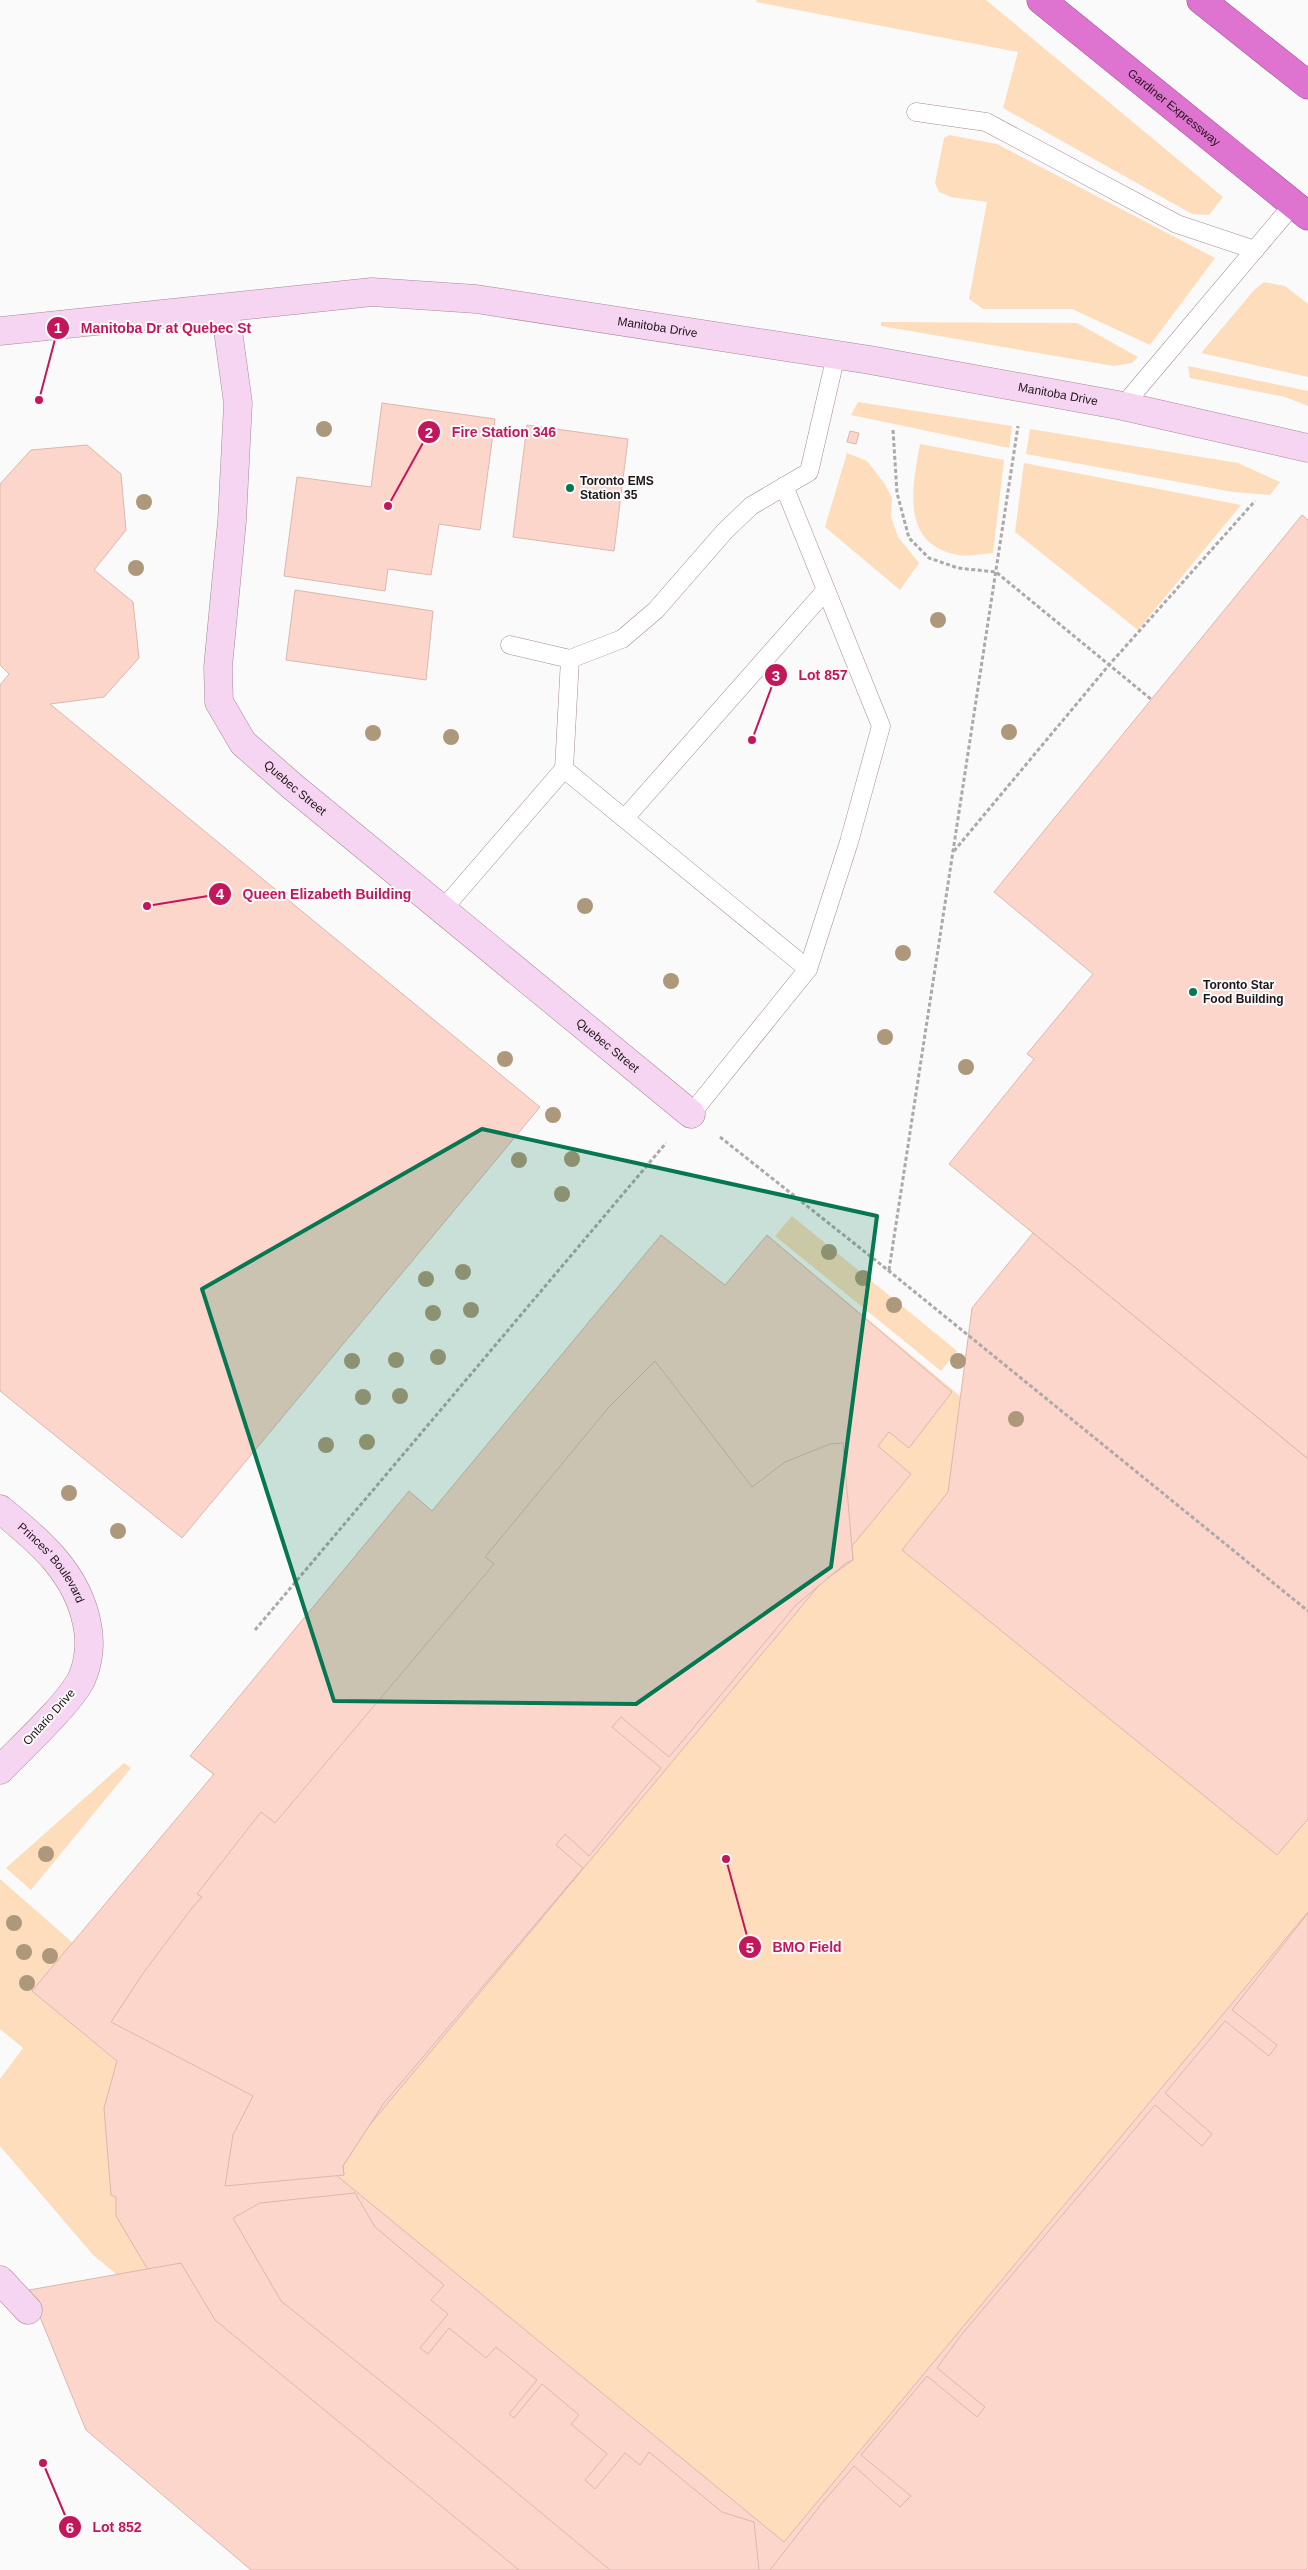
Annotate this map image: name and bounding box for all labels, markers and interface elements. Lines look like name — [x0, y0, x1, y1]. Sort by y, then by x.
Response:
street label: Gardiner Expressway — [1125, 66, 1223, 149]
callout: Manitoba Dr at Quebec St — [46, 314, 261, 343]
street label: Manitoba Drive — [617, 314, 699, 340]
text: 1 — [54, 319, 62, 336]
text: Manitoba Dr at Quebec St — [81, 320, 252, 336]
street label: Manitoba Drive — [1017, 380, 1099, 408]
callout: Fire Station 346 — [417, 418, 566, 447]
text: 2 — [425, 424, 433, 441]
text: Fire Station 346 — [452, 424, 556, 440]
place label: Toronto EMS Station 35 — [580, 474, 654, 502]
marker: Toronto EMS Station 35 — [564, 482, 576, 494]
callout: Lot 857 — [764, 661, 858, 690]
text: 3 — [772, 667, 780, 684]
text: Lot 857 — [798, 667, 848, 683]
street label: Quebec Street — [261, 758, 330, 819]
callout: Queen Elizabeth Building — [207, 879, 421, 908]
text: 4 — [216, 885, 225, 902]
text: Queen Elizabeth Building — [243, 886, 411, 902]
place label: Toronto Star Food Building — [1203, 978, 1284, 1006]
marker: Toronto Star Food Building — [1187, 986, 1199, 998]
street label: Quebec Street — [573, 1015, 643, 1076]
street label: Princes' Boulevard — [15, 1520, 87, 1605]
street label: Ontario Drive — [20, 1686, 78, 1748]
callout: BMO Field — [737, 1933, 851, 1962]
text: 5 — [746, 1939, 754, 1956]
text: BMO Field — [772, 1939, 842, 1955]
callout: Lot 852 — [57, 2513, 151, 2542]
text: 6 — [66, 2519, 74, 2536]
text: Lot 852 — [92, 2519, 142, 2535]

